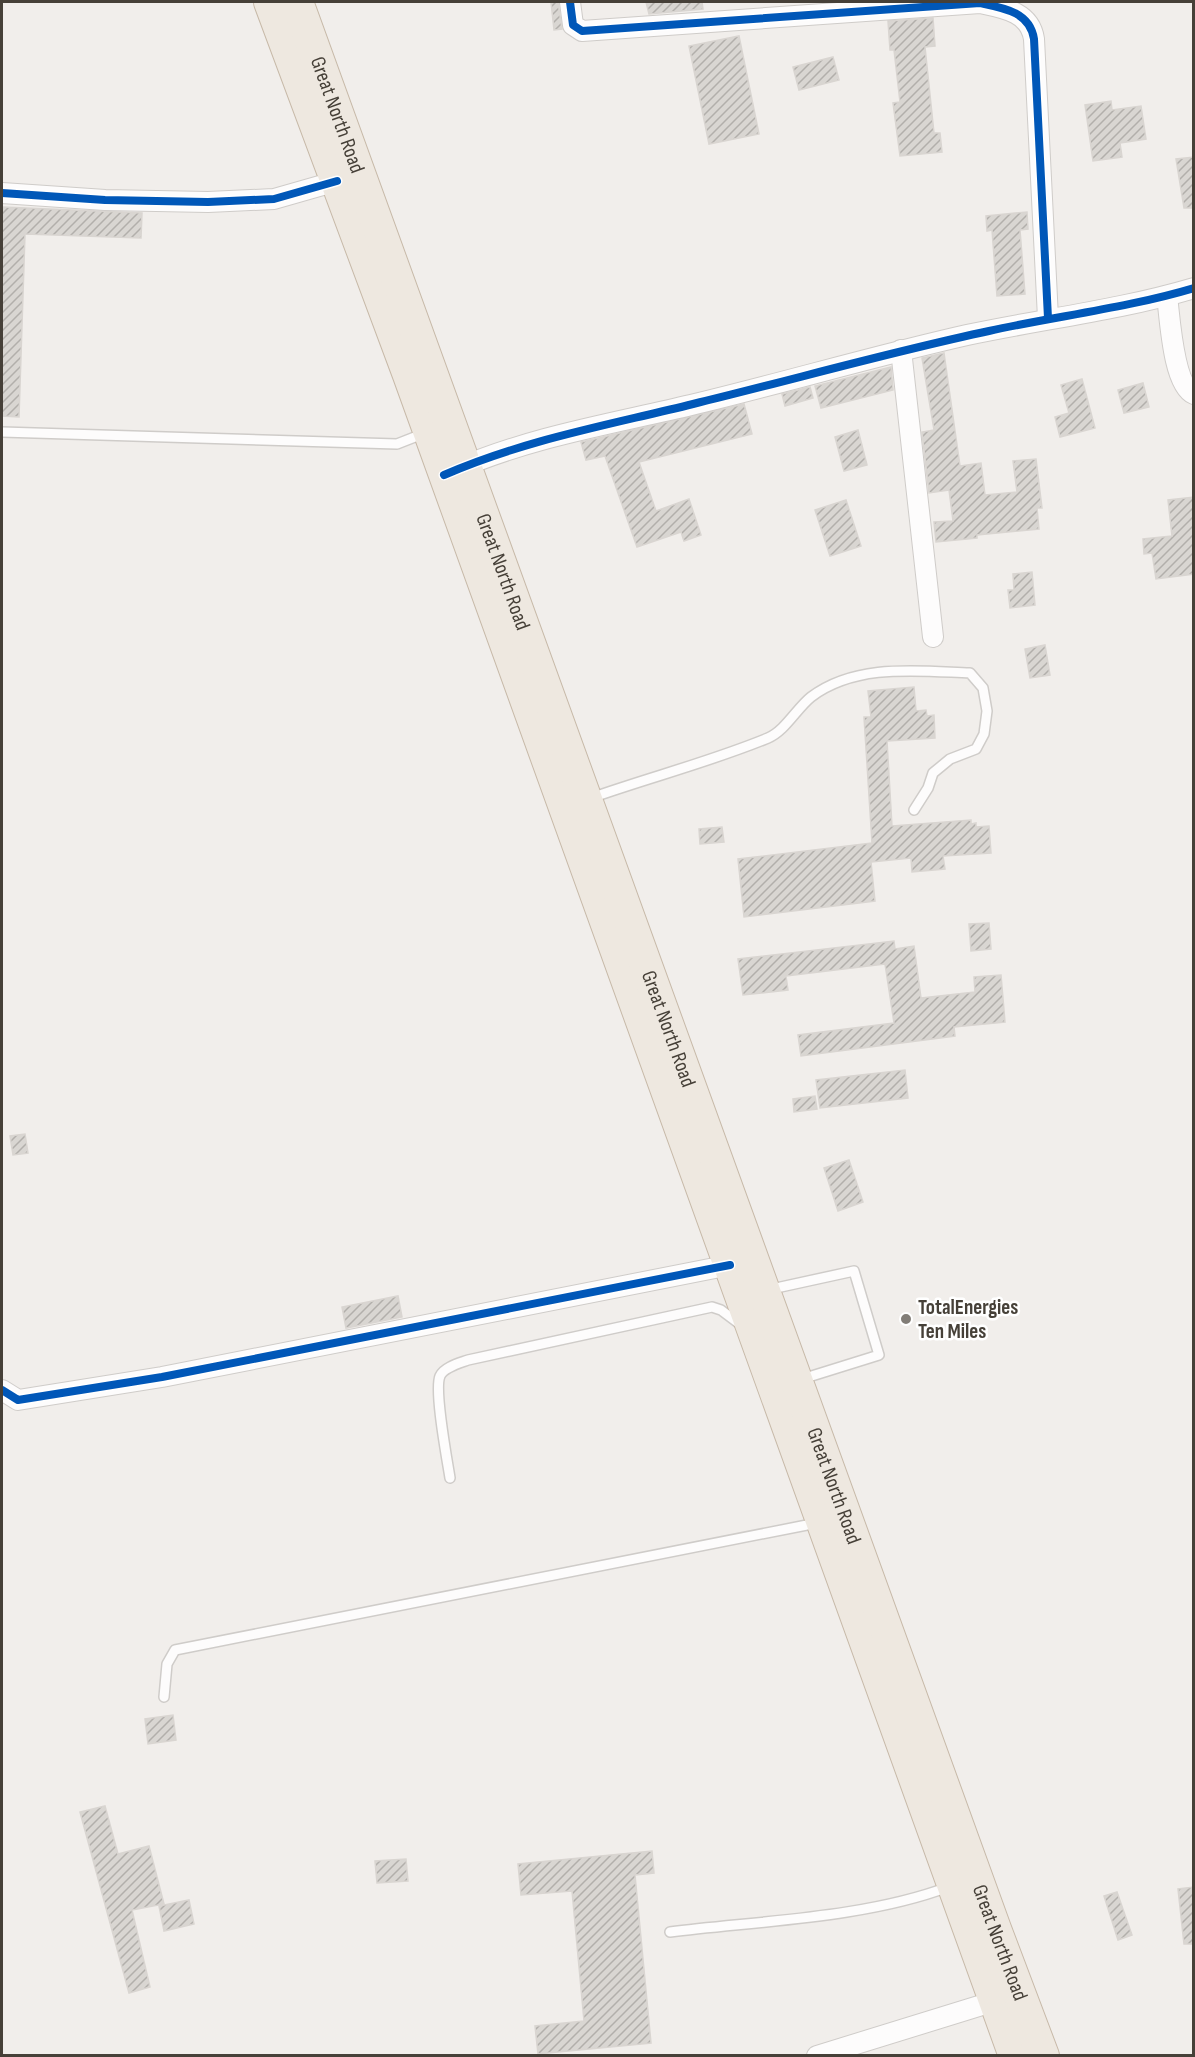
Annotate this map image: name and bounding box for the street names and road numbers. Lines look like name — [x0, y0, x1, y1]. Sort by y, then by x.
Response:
street label: Great North Road — [305, 53, 370, 176]
street label: Great North Road — [471, 510, 536, 633]
street label: Great North Road — [636, 967, 701, 1090]
street label: Great North Road — [802, 1424, 867, 1547]
street label: Great North Road — [967, 1881, 1033, 2004]

